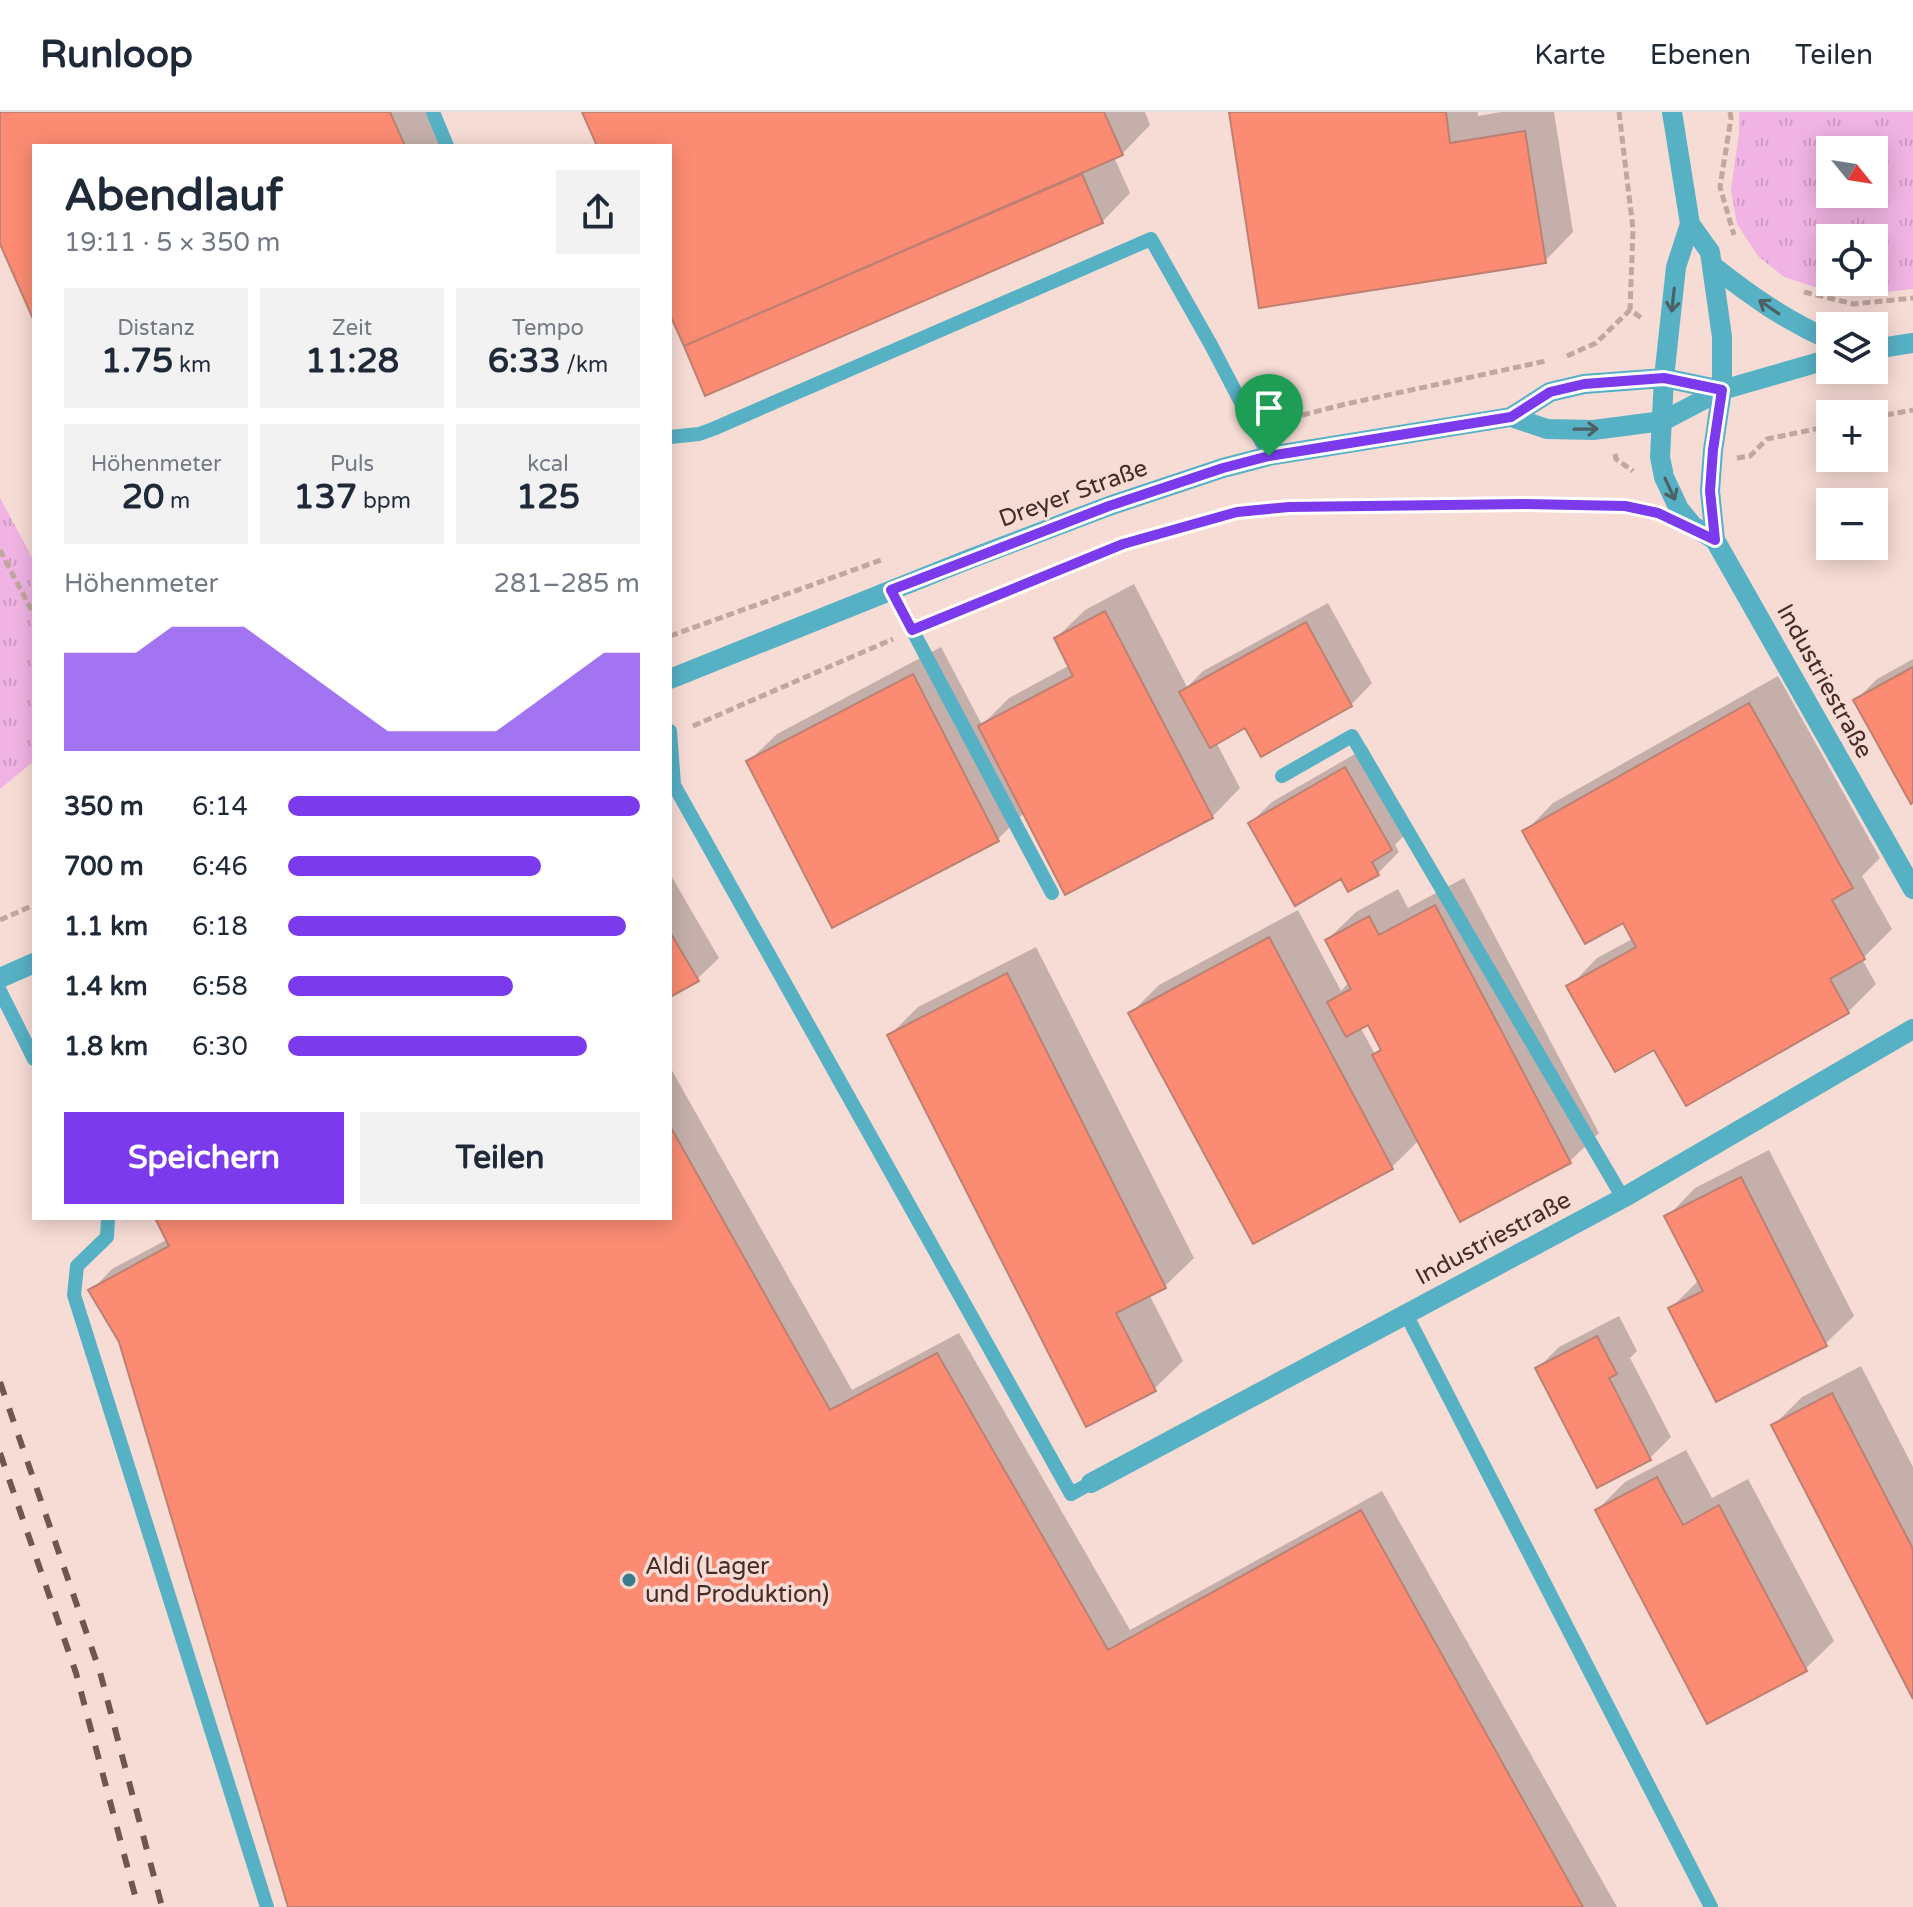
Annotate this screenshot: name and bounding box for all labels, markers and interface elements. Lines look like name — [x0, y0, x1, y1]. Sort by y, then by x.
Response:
text: Runloop — [40, 32, 193, 78]
text: Karte — [1534, 38, 1606, 72]
text: Ebenen — [1650, 38, 1751, 72]
text: Teilen — [1795, 38, 1873, 72]
north arrow — [1816, 136, 1888, 208]
map controls — [1816, 136, 1888, 560]
text: Abendlauf — [64, 170, 283, 223]
button: share — [556, 170, 640, 254]
button: locate — [1816, 224, 1888, 296]
text: 19:11 · 5 × 350 m — [64, 227, 280, 258]
one-way arrow — [1665, 286, 1680, 313]
one-way arrow — [1758, 299, 1780, 315]
button: layers — [1816, 312, 1888, 384]
text: Distanz — [117, 315, 195, 341]
text: Zeit — [332, 315, 372, 341]
text: Tempo — [512, 315, 584, 341]
text: 1.75 — [101, 341, 173, 382]
text: 11:28 — [305, 341, 399, 382]
text: 6:33 — [488, 341, 561, 382]
text: km — [173, 352, 211, 378]
text: /km — [561, 352, 608, 378]
pin — [1235, 374, 1303, 456]
icon: arrive — [1247, 386, 1291, 430]
button: + — [1816, 400, 1888, 472]
one-way arrow — [1572, 421, 1599, 437]
text: Höhenmeter — [91, 451, 221, 477]
text: Puls — [330, 451, 374, 477]
text: kcal — [527, 451, 569, 477]
street label: Dreyer Straße — [995, 453, 1151, 534]
text: 20 — [122, 477, 164, 518]
text: 137 — [293, 477, 357, 518]
text: 125 — [516, 477, 580, 518]
one-way arrow — [1663, 477, 1678, 501]
text: m — [164, 488, 190, 514]
text: bpm — [357, 488, 411, 514]
button: − — [1816, 488, 1888, 560]
text: Höhenmeter — [64, 568, 218, 599]
text: 281–285 m — [494, 568, 640, 599]
street label: Industriestraße — [1770, 599, 1879, 763]
text: 350 m — [64, 791, 144, 822]
text: 6:14 — [192, 791, 248, 822]
text: 700 m — [64, 851, 144, 882]
text: 6:46 — [192, 851, 248, 882]
text: 1.1 km — [64, 911, 148, 942]
text: 6:18 — [192, 911, 248, 942]
text: 1.4 km — [64, 971, 148, 1002]
text: 6:58 — [192, 971, 248, 1002]
text: 1.8 km — [64, 1031, 148, 1062]
text: 6:30 — [192, 1031, 248, 1062]
button: Speichern — [64, 1112, 344, 1204]
button: Teilen — [360, 1112, 640, 1204]
street label: Industriestraße — [1411, 1185, 1576, 1292]
place label: Aldi (Lager und Produktion) — [645, 1552, 829, 1609]
marker: Aldi (Lager und Produktion) — [620, 1571, 638, 1589]

